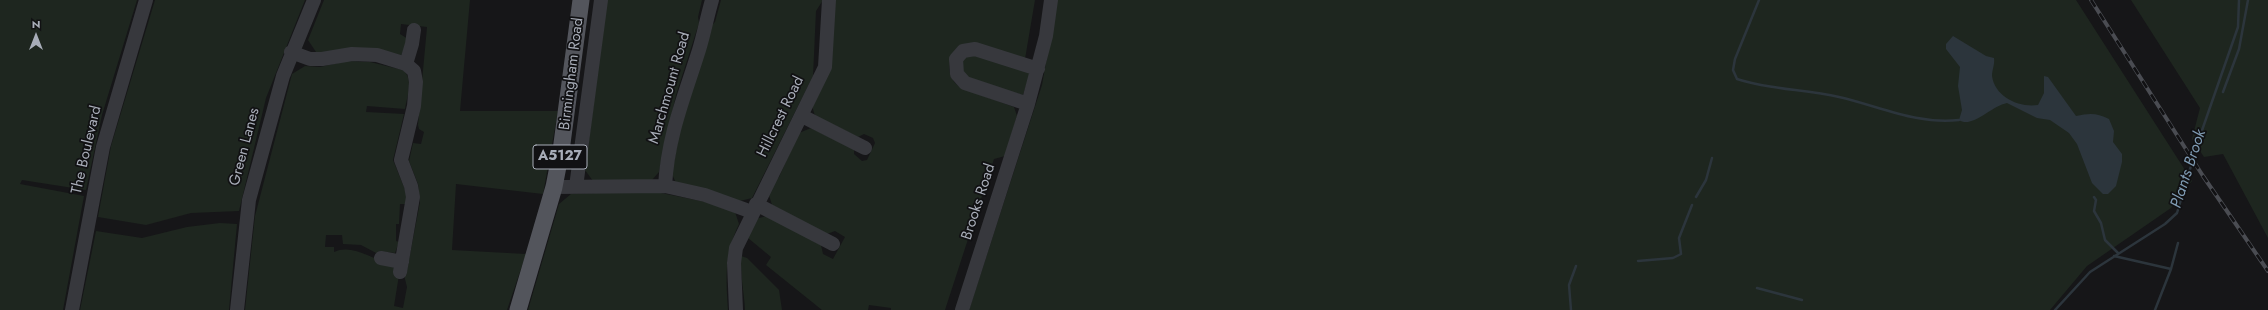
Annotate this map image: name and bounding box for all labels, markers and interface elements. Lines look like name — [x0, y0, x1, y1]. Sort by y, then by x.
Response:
north arrow — [16, 16, 56, 56]
text: N — [32, 16, 40, 32]
street label: Birmingham Road — [556, 17, 588, 131]
street label: Marchmount Road — [645, 30, 695, 146]
street label: Hillcrest Road — [754, 74, 808, 160]
street label: The Boulevard — [68, 104, 106, 196]
street label: Green Lanes — [226, 106, 264, 188]
water label: Plants Brook — [2167, 127, 2211, 211]
road number: A5127 — [533, 145, 587, 169]
street label: Brooks Road — [958, 162, 1000, 242]

